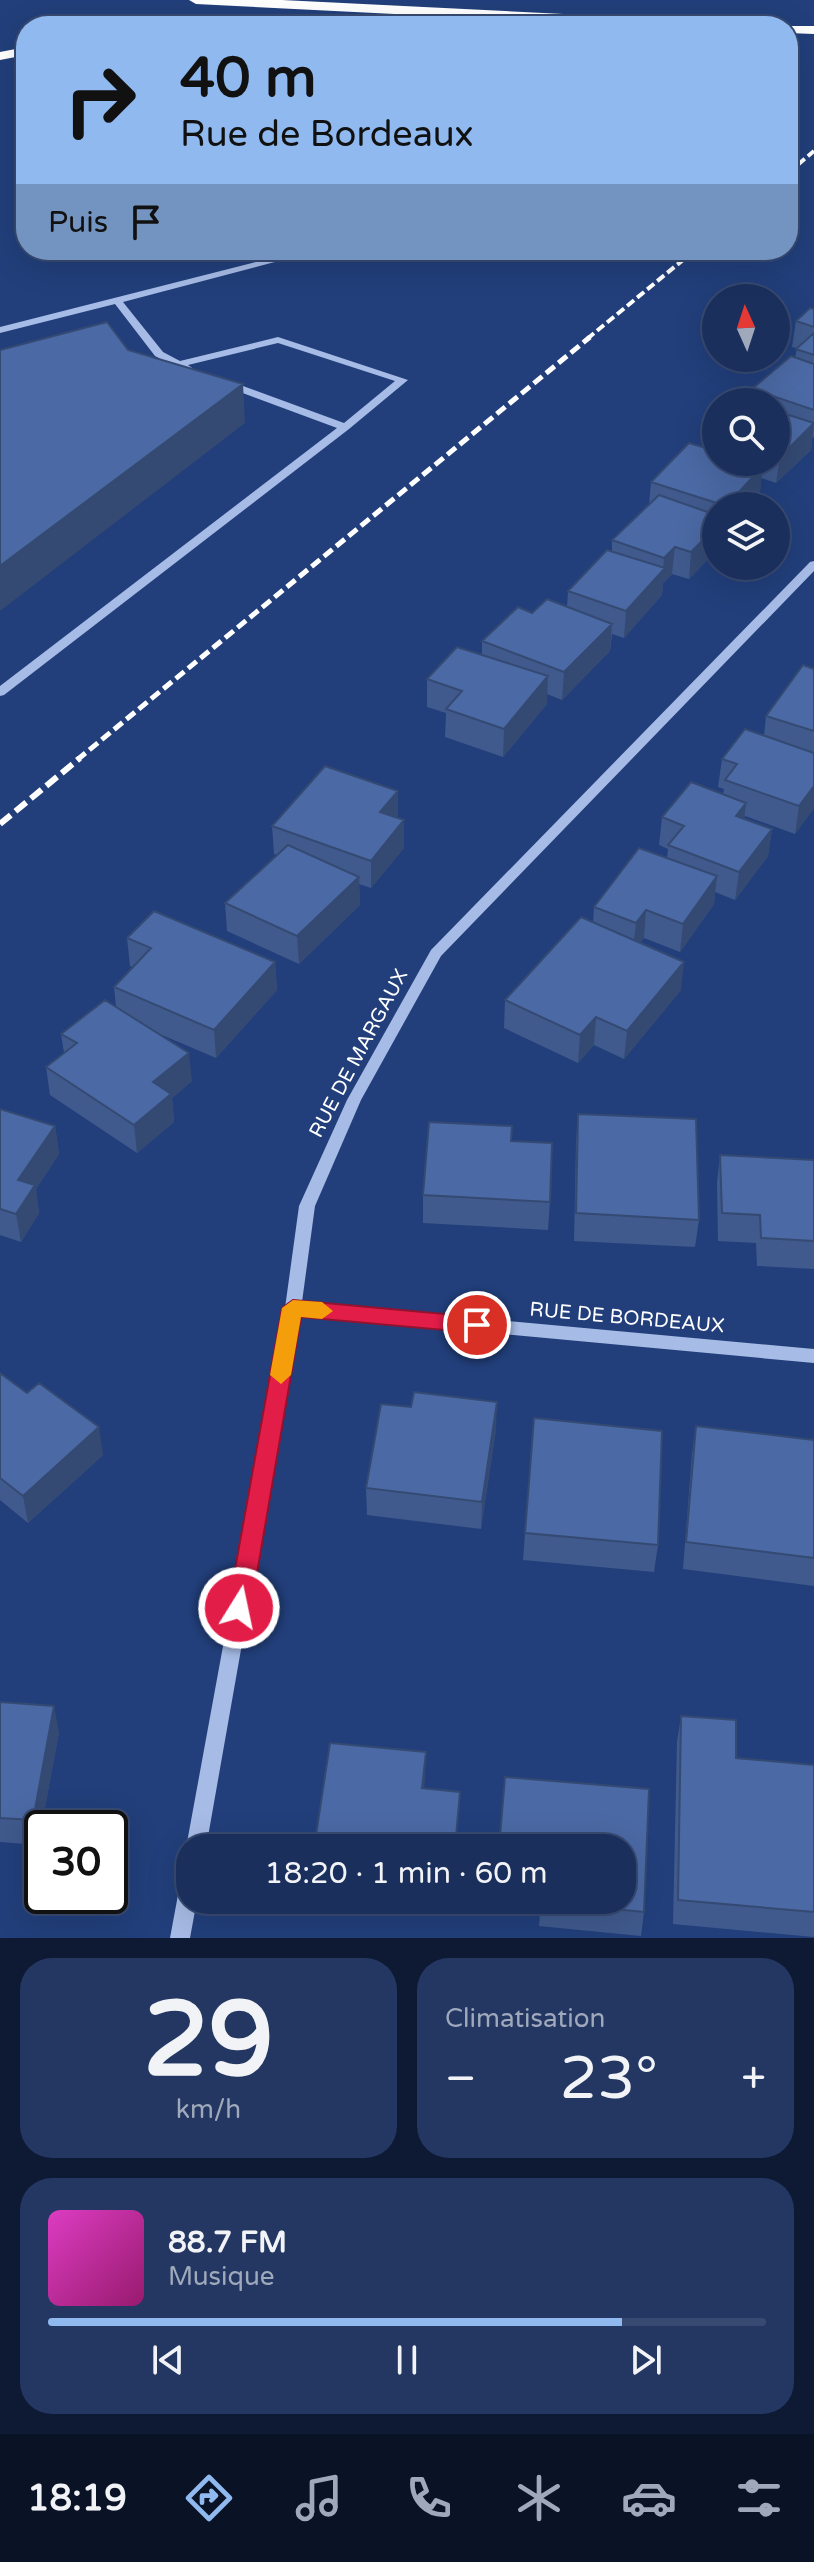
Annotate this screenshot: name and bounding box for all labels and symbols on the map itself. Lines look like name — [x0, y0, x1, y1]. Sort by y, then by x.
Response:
north arrow — [702, 284, 790, 372]
street label: RUE DE MARGAUX — [304, 965, 413, 1142]
pin — [443, 1291, 511, 1359]
street label: RUE DE BORDEAUX — [528, 1298, 725, 1338]
position arrow — [197, 1566, 281, 1650]
speed limit sign: 30 — [24, 1810, 128, 1914]

